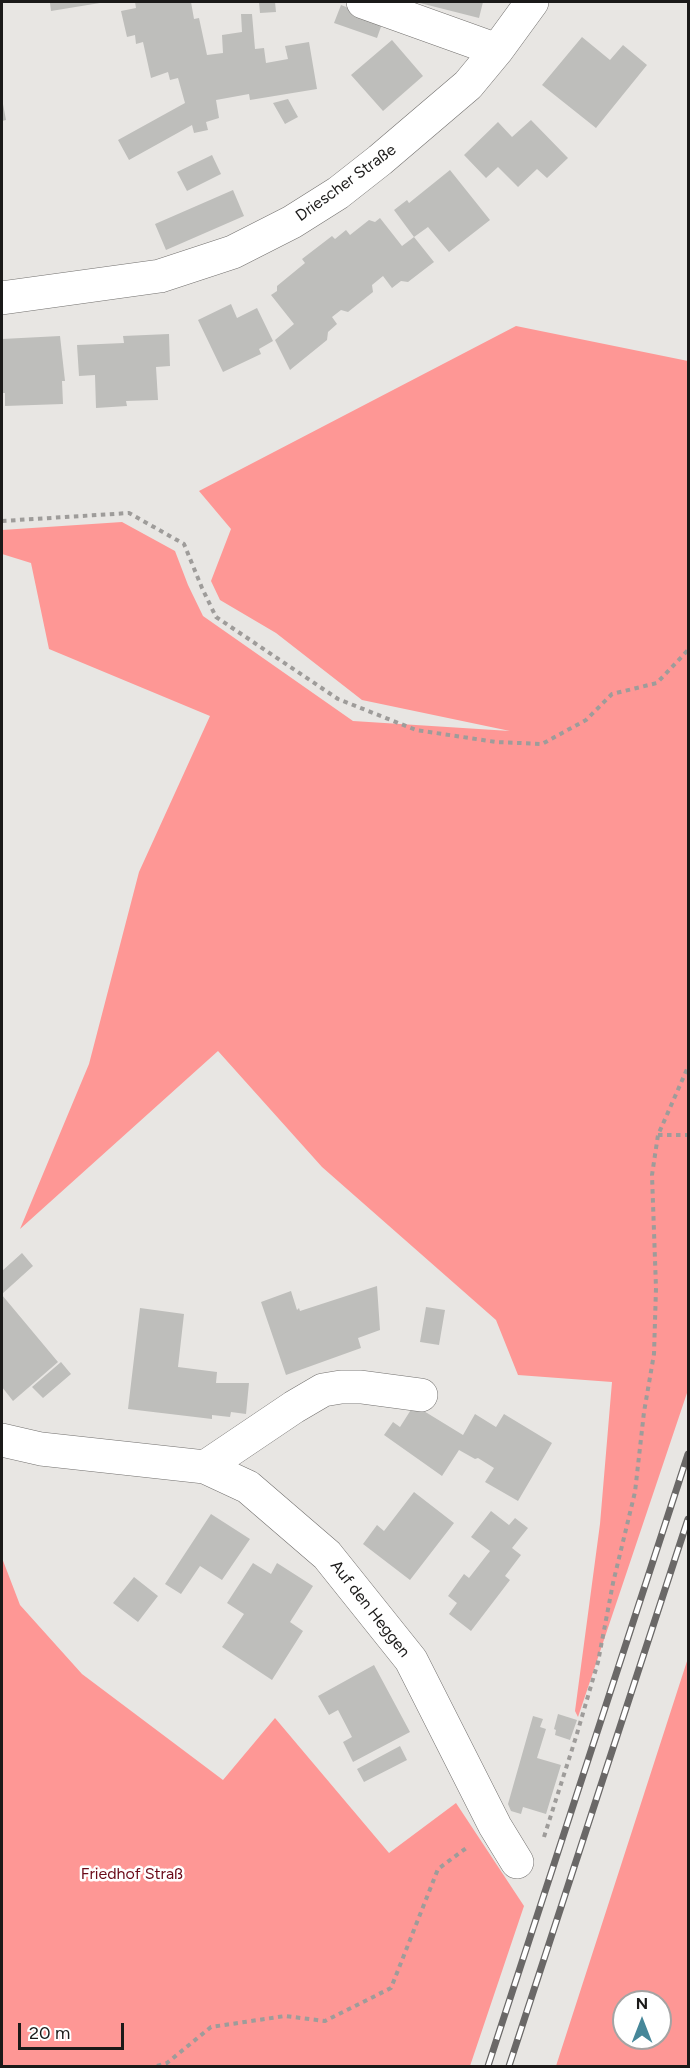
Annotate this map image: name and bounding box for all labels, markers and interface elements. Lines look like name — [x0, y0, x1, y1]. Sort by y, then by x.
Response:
street label: Driescher Straße — [292, 140, 400, 226]
street label: Auf den Heggen — [326, 1557, 414, 1661]
park label: Friedhof Straß — [81, 1864, 183, 1884]
north arrow — [612, 1990, 672, 2050]
text: N — [636, 1994, 648, 2013]
scale bar — [21, 2011, 128, 2049]
text: 20 m — [29, 2022, 70, 2044]

